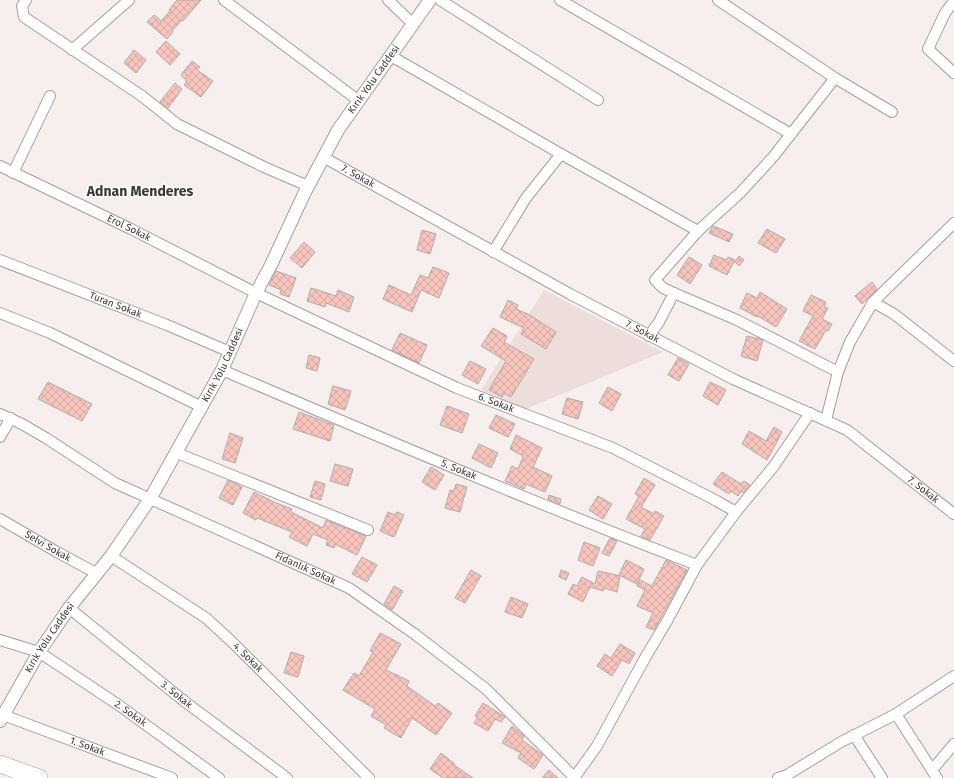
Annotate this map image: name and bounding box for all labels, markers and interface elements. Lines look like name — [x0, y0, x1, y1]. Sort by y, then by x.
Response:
street label: Kırık Yolu Caddesi — [346, 43, 402, 116]
street label: 7. Sokak — [339, 162, 378, 191]
district label: Adnan Menderes — [86, 183, 193, 200]
street label: Erol Sokak — [105, 212, 153, 244]
street label: Turan Sokak — [88, 289, 144, 321]
street label: 7. Sokak — [623, 318, 662, 346]
street label: Kırık Yolu Caddesi — [199, 326, 246, 404]
street label: 6. Sokak — [477, 391, 516, 416]
street label: 5. Sokak — [439, 457, 479, 483]
street label: 7. Sokak — [905, 474, 942, 506]
street label: Selvi Sokak — [23, 529, 74, 565]
street label: Fidanlık Sokak — [273, 550, 338, 588]
street label: Kırık Yolu Caddesi — [23, 600, 77, 675]
street label: 4. Sokak — [230, 640, 266, 676]
street label: 3. Sokak — [158, 679, 195, 711]
street label: 2. Sokak — [112, 698, 150, 730]
street label: 1. Sokak — [68, 734, 107, 759]

